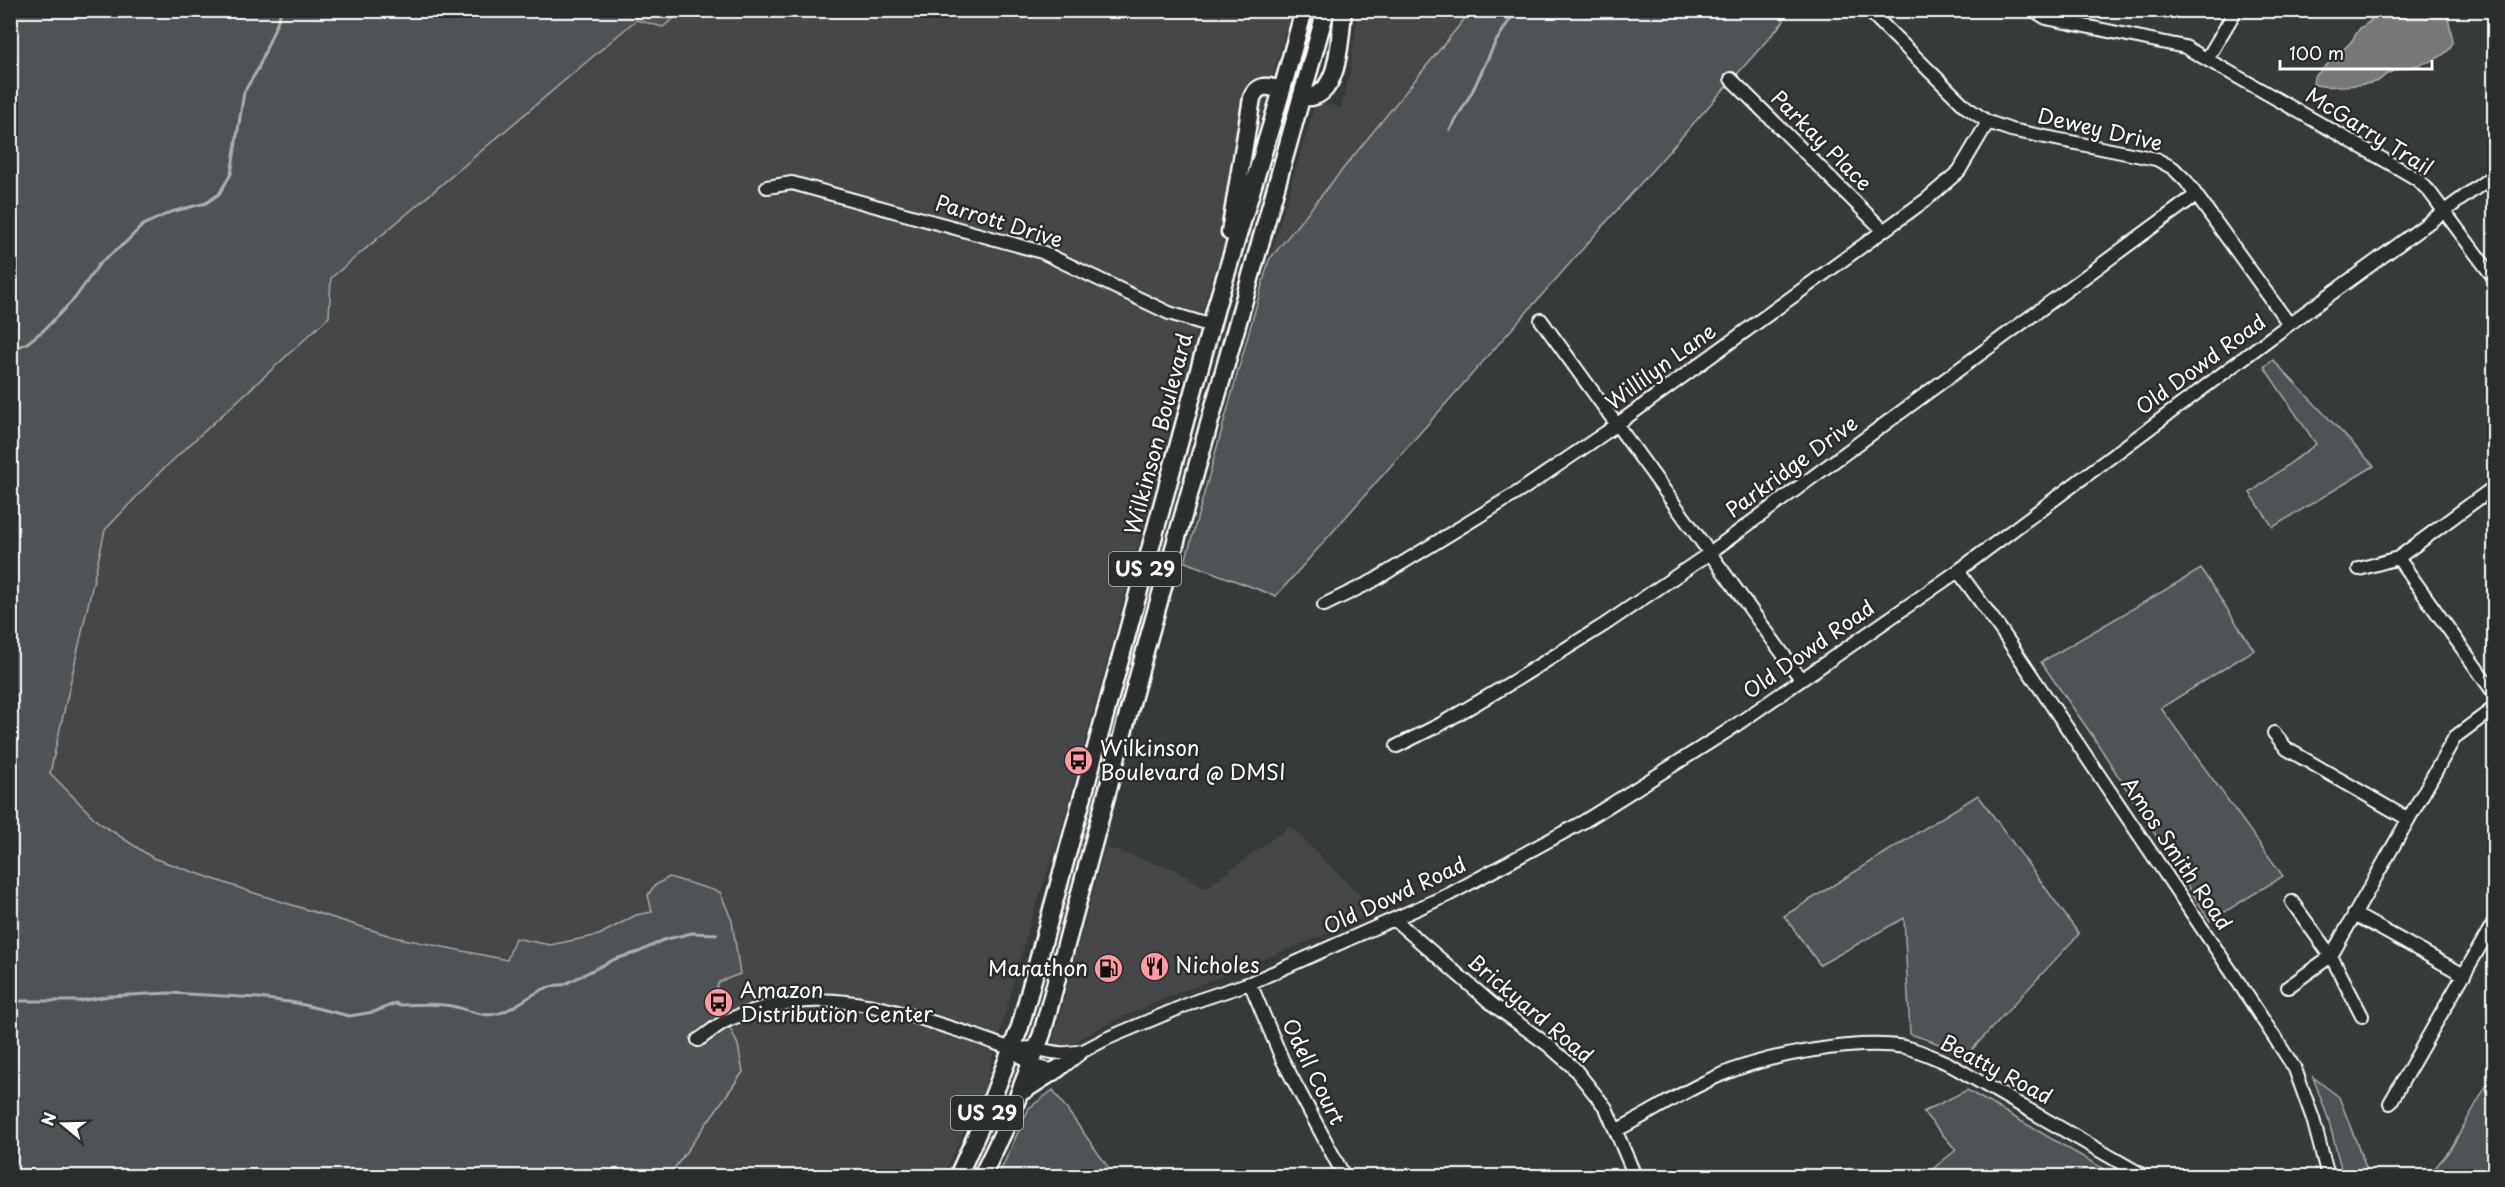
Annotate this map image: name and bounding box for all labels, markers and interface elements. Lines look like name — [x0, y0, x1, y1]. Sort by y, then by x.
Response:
scale bar — [2280, 33, 2432, 71]
text: 100 m — [2289, 39, 2344, 66]
street label: McGarry Trail — [2300, 78, 2440, 182]
street label: Parkay Place — [1765, 82, 1880, 197]
street label: Dewey Drive — [2035, 98, 2166, 158]
street label: Parrott Drive — [932, 186, 1067, 255]
street label: Old Dowd Road — [2128, 305, 2272, 422]
street label: Willilyn Lane — [1598, 314, 1722, 417]
street label: Wilkinson Boulevard — [1115, 329, 1199, 538]
street label: Parkridge Drive — [1718, 406, 1864, 524]
road number: US 29 — [1109, 552, 1181, 586]
street label: Old Dowd Road — [1735, 591, 1880, 706]
place label: Wilkinson Boulevard @ DMSI — [1100, 731, 1286, 787]
bus stop icon: Wilkinson Boulevard @ DMSI — [1063, 745, 1095, 777]
street label: Amos Smith Road — [2114, 770, 2241, 936]
street label: Old Dowd Road — [1317, 847, 1471, 941]
street label: Brickyard Road — [1461, 945, 1601, 1070]
place label: Nicholes — [1175, 948, 1260, 980]
restaurant icon: Nicholes — [1138, 950, 1170, 982]
place label: Marathon — [988, 951, 1088, 983]
fuel station icon: Marathon — [1093, 953, 1125, 985]
place label: Amazon Distribution Center — [740, 973, 933, 1029]
bus stop icon: Amazon Distribution Center — [703, 987, 735, 1019]
street label: Odell Court — [1275, 1012, 1354, 1130]
street label: Beatty Road — [1935, 1025, 2059, 1111]
north arrow — [33, 1094, 93, 1154]
road number: US 29 — [951, 1096, 1023, 1130]
text: N — [34, 1109, 61, 1129]

